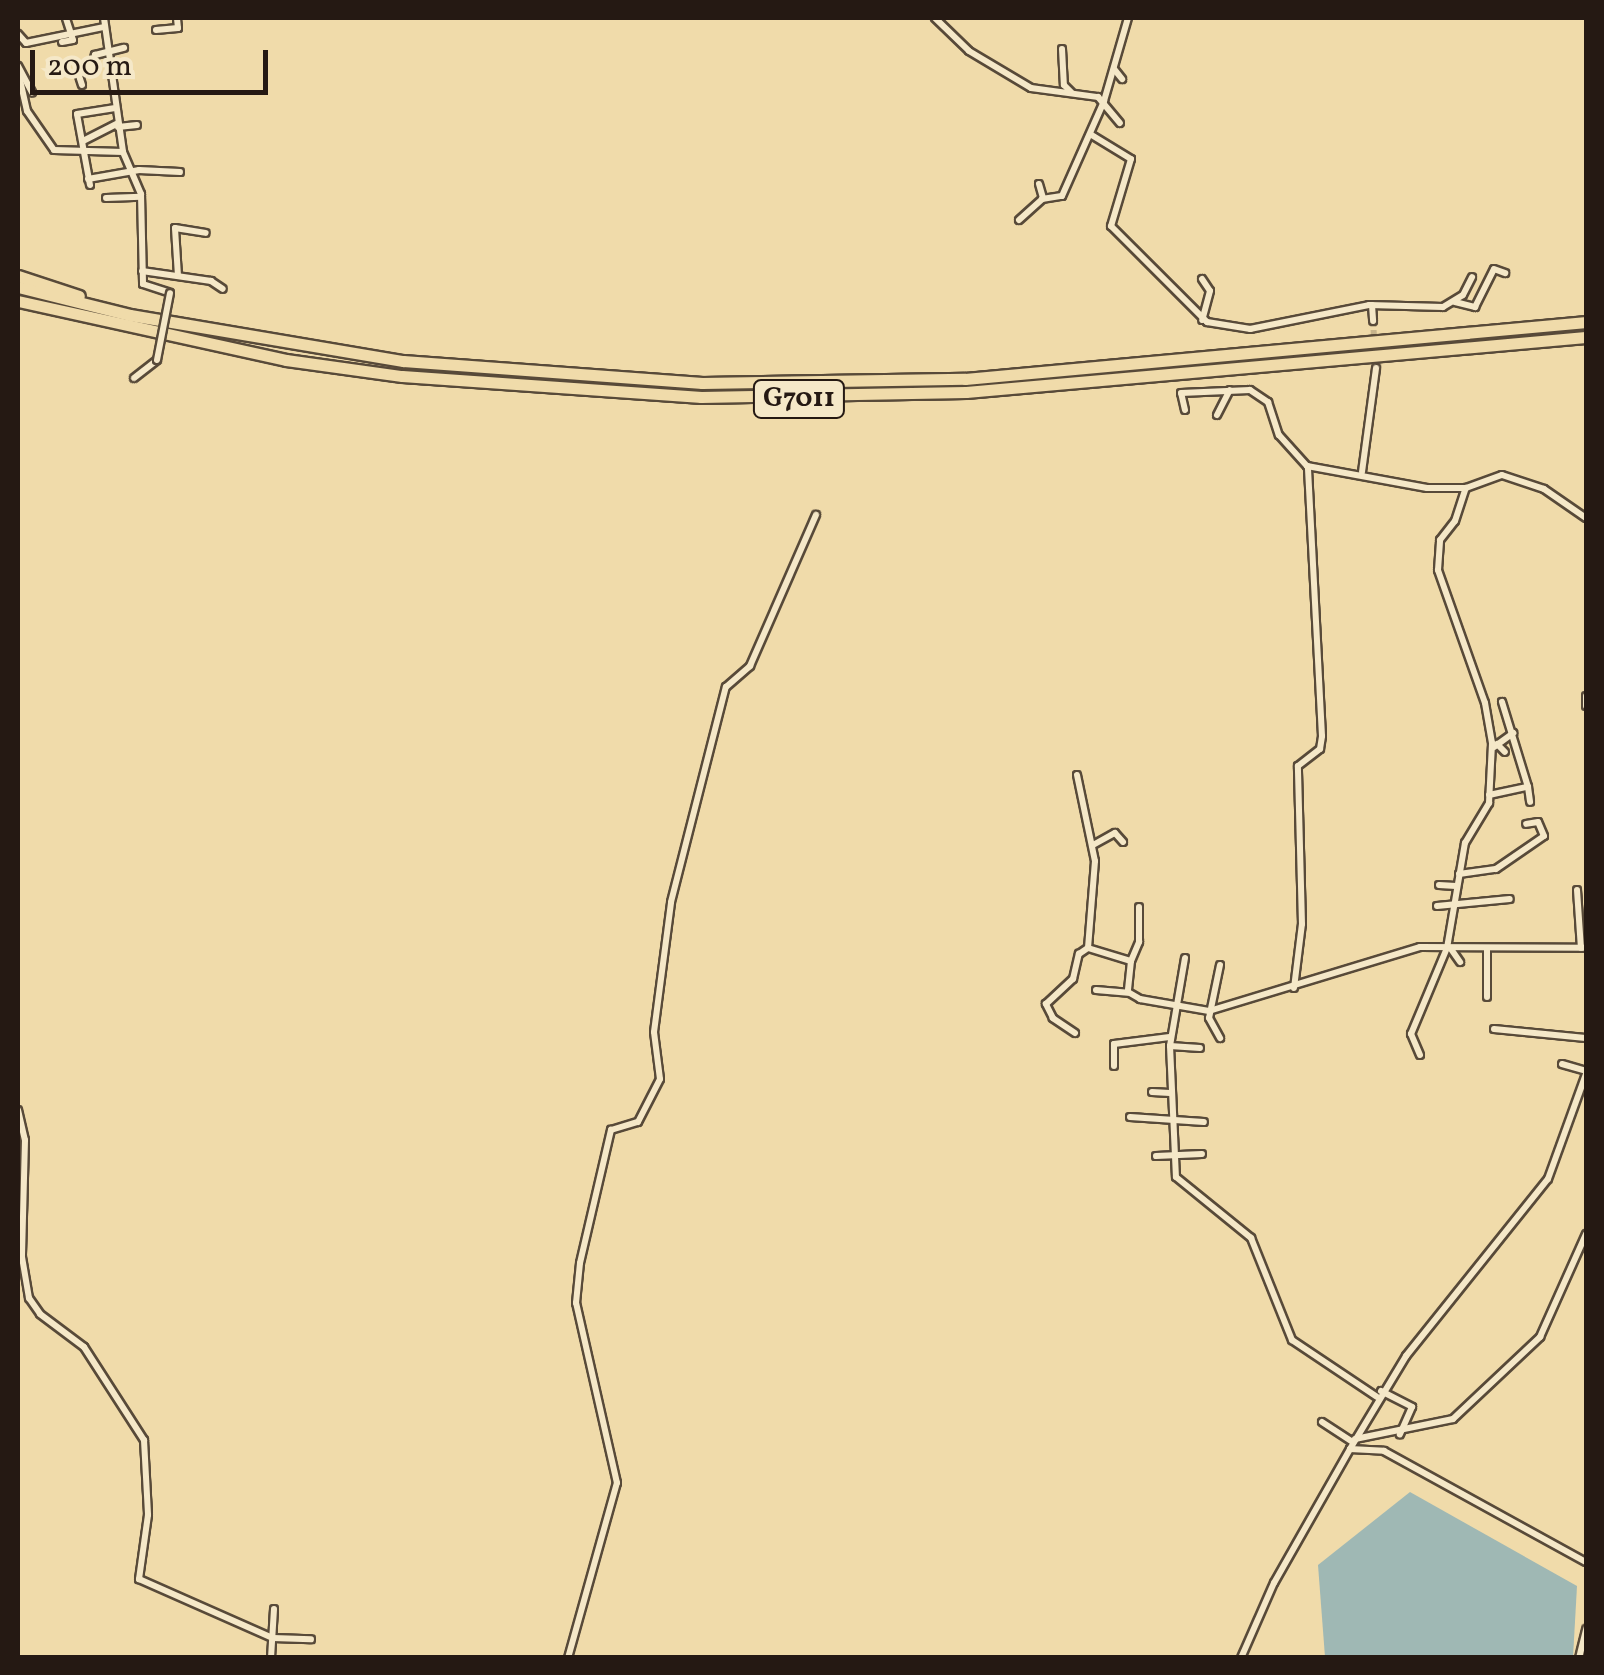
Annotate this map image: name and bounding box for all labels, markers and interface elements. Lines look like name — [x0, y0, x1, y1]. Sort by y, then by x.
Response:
scale bar — [35, 30, 272, 92]
text: 200 m — [47, 46, 132, 88]
road number: G7011 — [752, 376, 846, 422]

